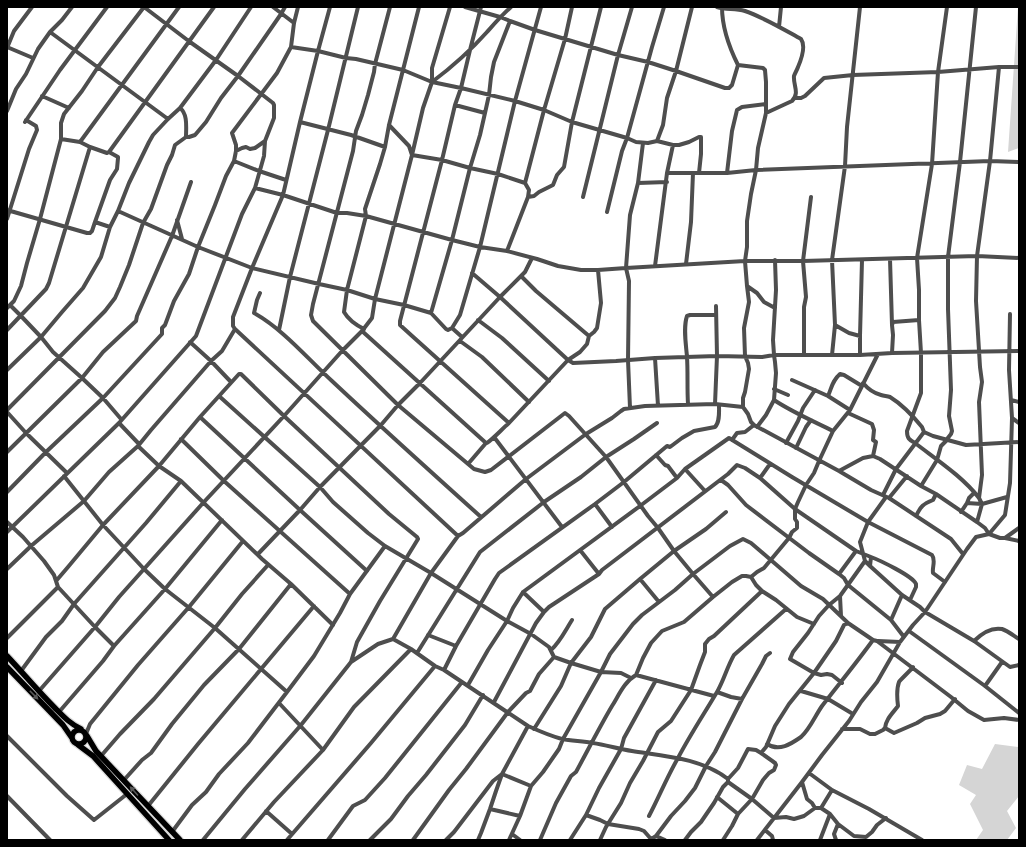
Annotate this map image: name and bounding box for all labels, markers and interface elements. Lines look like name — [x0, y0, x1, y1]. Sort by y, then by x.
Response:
one-way arrow — [29, 690, 39, 700]
one-way arrow — [129, 786, 139, 796]

